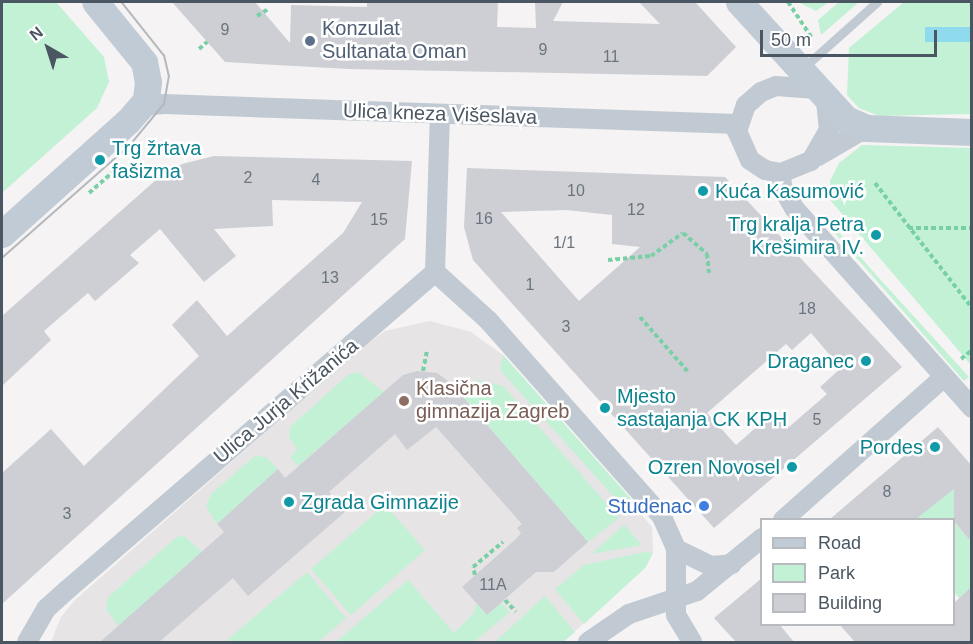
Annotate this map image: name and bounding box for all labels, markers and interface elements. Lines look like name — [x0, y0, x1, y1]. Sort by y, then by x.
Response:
place label: Konzulat Sultanata Oman — [322, 17, 467, 64]
north arrow — [18, 18, 78, 78]
scale bar — [763, 18, 940, 56]
house number: 9 — [221, 20, 229, 40]
text: N — [27, 23, 46, 44]
text: 50 m — [771, 30, 811, 50]
marker: Konzulat Sultanata Oman — [303, 34, 317, 48]
house number: 9 — [539, 40, 547, 60]
house number: 11 — [603, 47, 619, 67]
street label: Ulica kneza Višeslava — [343, 99, 537, 129]
place label: Trg žrtava fašizma — [112, 136, 201, 183]
marker: Trg žrtava fašizma — [93, 153, 107, 167]
house number: 2 — [244, 168, 252, 188]
house number: 4 — [312, 170, 320, 190]
place label: Kuća Kasumović — [715, 179, 864, 203]
house number: 10 — [567, 181, 585, 201]
marker: Kuća Kasumović — [696, 184, 710, 198]
house number: 12 — [627, 200, 645, 220]
house number: 16 — [475, 209, 493, 229]
house number: 15 — [370, 210, 388, 230]
place label: Trg kralja Petra Krešimira IV. — [728, 212, 864, 259]
marker: Trg kralja Petra Krešimira IV. — [869, 228, 883, 242]
house number: 1/1 — [553, 233, 575, 253]
house number: 13 — [321, 268, 339, 288]
house number: 1 — [526, 275, 534, 295]
house number: 18 — [798, 299, 816, 319]
house number: 3 — [562, 317, 570, 337]
street label: Ulica Jurja Križanića — [209, 334, 363, 468]
place label: Draganec — [767, 349, 854, 373]
marker: Draganec — [859, 354, 873, 368]
place label: Klasična gimnazija Zagreb — [416, 377, 569, 424]
place label: Mjesto sastajanja CK KPH — [617, 384, 787, 431]
marker: Klasična gimnazija Zagreb — [397, 394, 411, 408]
marker: Mjesto sastajanja CK KPH — [598, 401, 612, 415]
house number: 5 — [813, 410, 821, 430]
place label: Pordes — [860, 435, 923, 459]
marker: Pordes — [928, 440, 942, 454]
place label: Ozren Novosel — [648, 455, 780, 479]
marker: Ozren Novosel — [785, 460, 799, 474]
house number: 8 — [883, 482, 891, 502]
place label: Zgrada Gimnazije — [301, 490, 459, 514]
place label: Studenac — [607, 494, 692, 518]
marker: Zgrada Gimnazije — [282, 495, 296, 509]
marker: Studenac — [697, 499, 711, 513]
house number: 3 — [63, 504, 71, 524]
legend — [760, 518, 955, 626]
text: Road — [818, 533, 861, 553]
text: Park — [818, 563, 855, 583]
house number: 11A — [479, 575, 507, 595]
text: Building — [818, 593, 882, 613]

